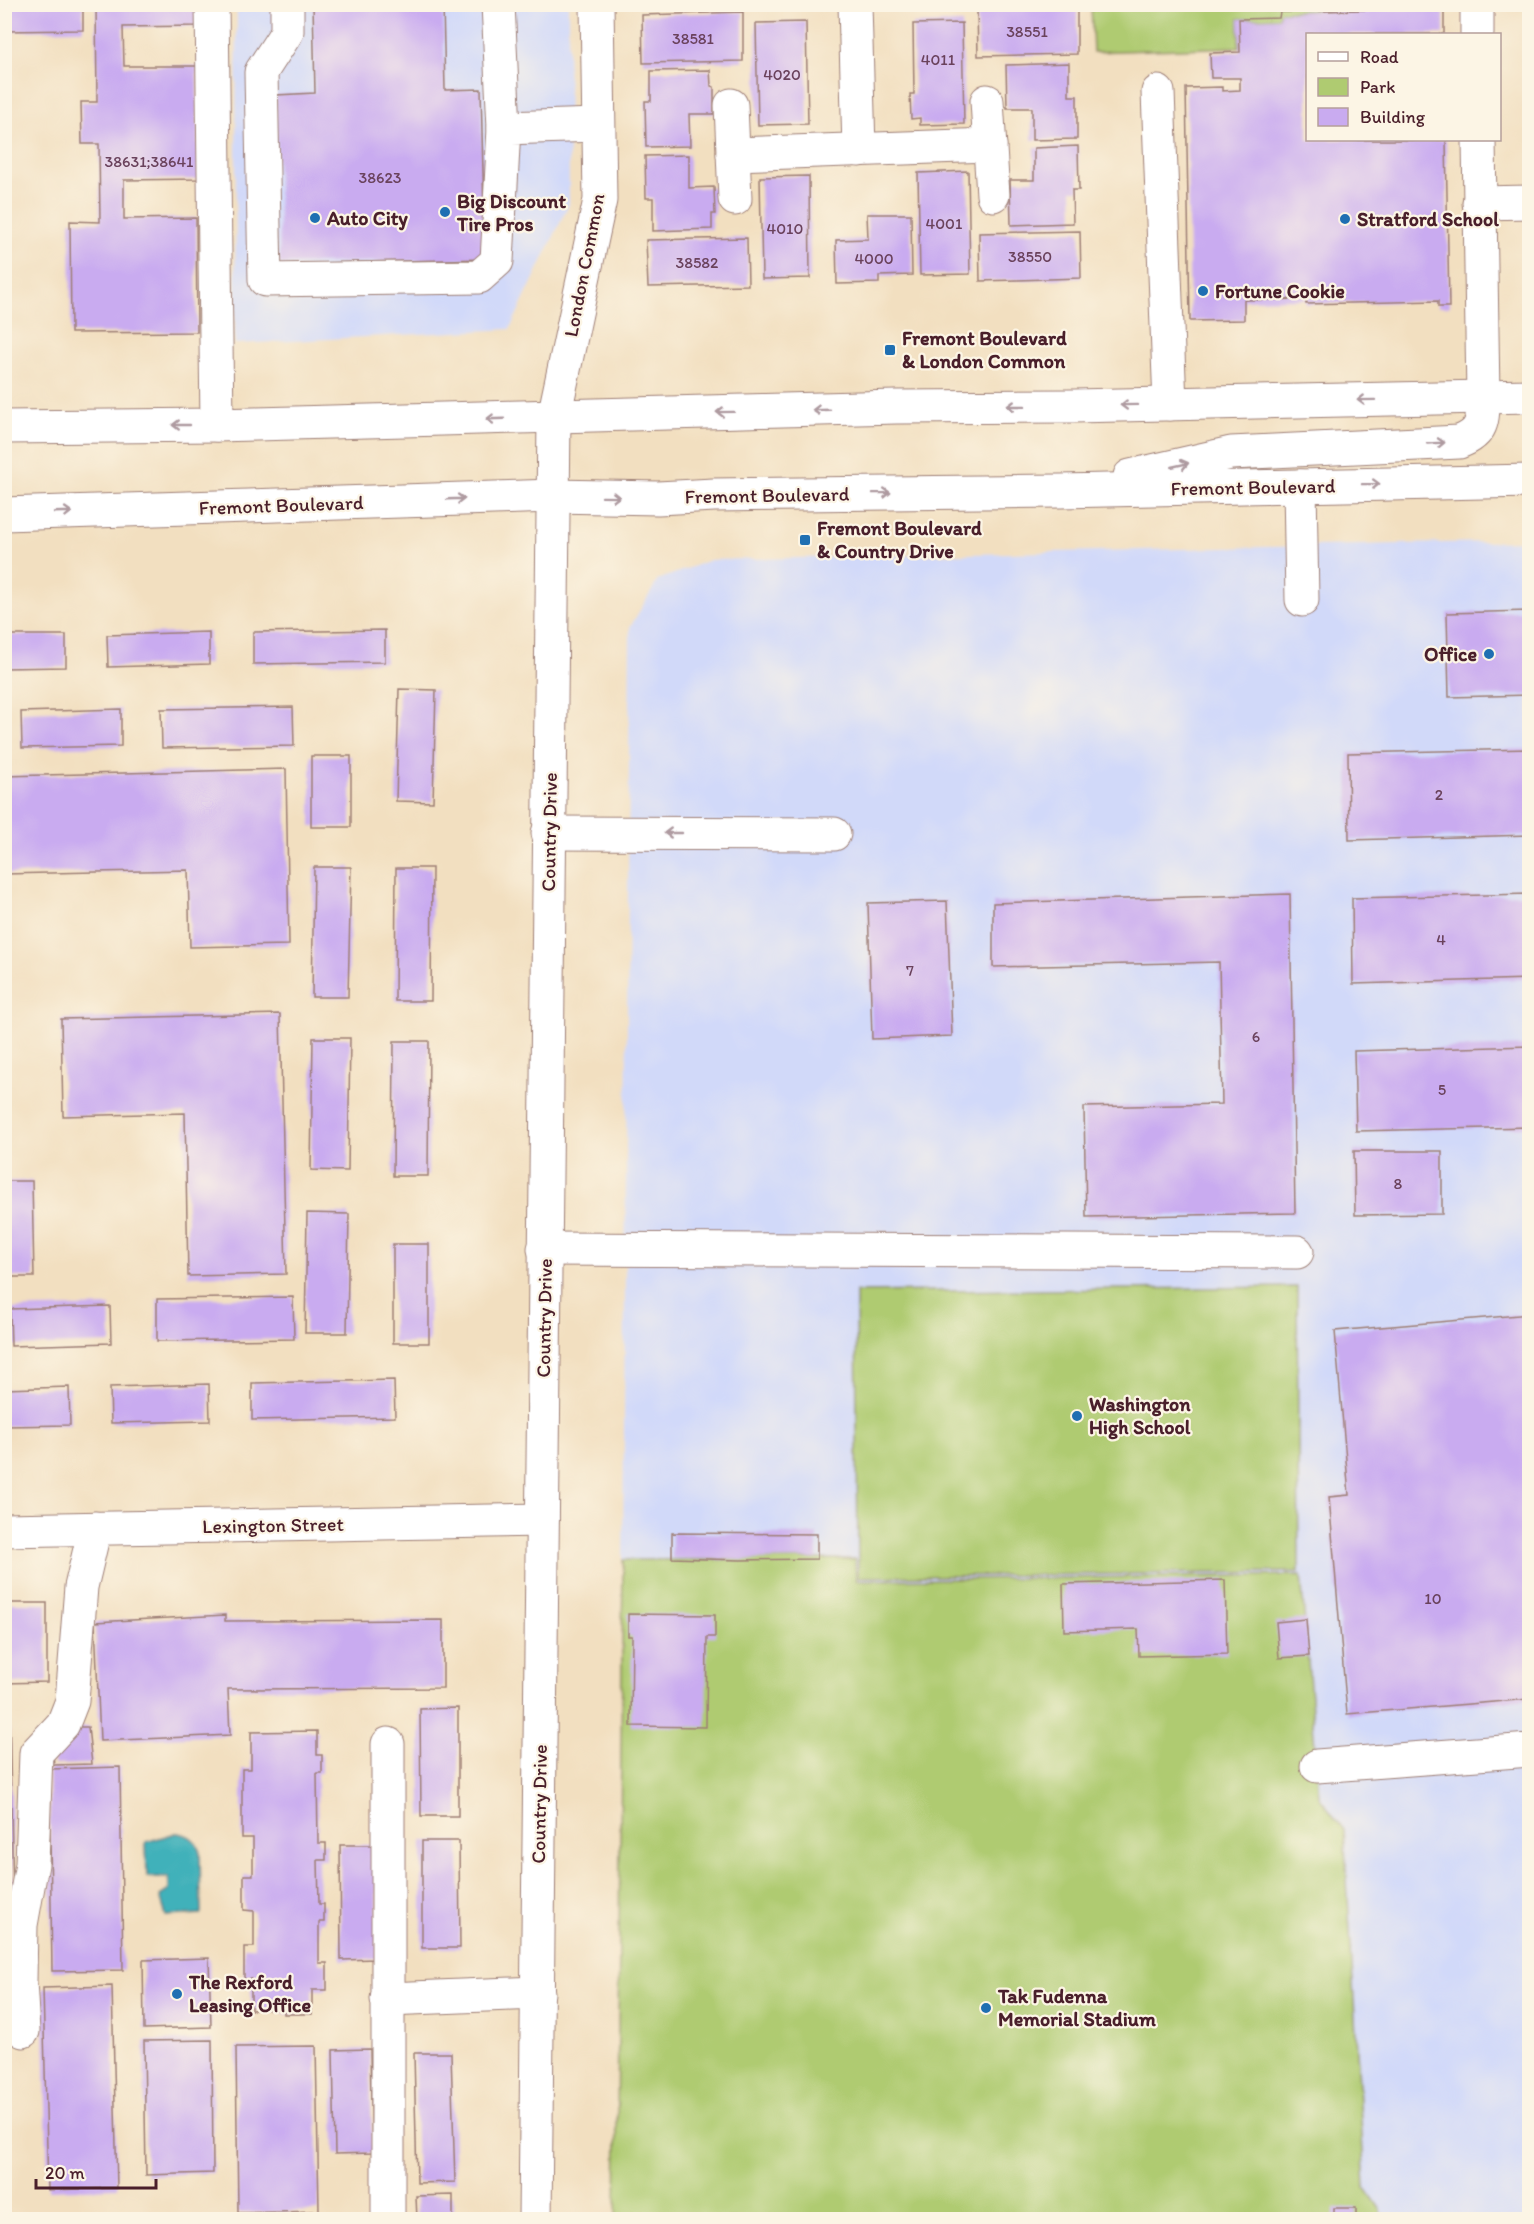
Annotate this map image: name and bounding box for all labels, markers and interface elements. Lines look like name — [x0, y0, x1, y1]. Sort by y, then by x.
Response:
house number: 38551 — [1006, 22, 1048, 41]
house number: 38581 — [672, 29, 715, 48]
legend — [1306, 33, 1501, 141]
text: Road — [1360, 46, 1399, 68]
house number: 4011 — [921, 50, 956, 69]
house number: 4020 — [763, 65, 801, 84]
text: Park — [1360, 76, 1395, 98]
text: Building — [1360, 106, 1426, 128]
house number: 38631;38641 — [104, 152, 194, 171]
house number: 38623 — [358, 168, 402, 187]
place label: Big Discount Tire Pros — [456, 189, 566, 236]
street label: London Common — [558, 191, 610, 339]
marker: Big Discount Tire Pros — [438, 205, 452, 219]
place label: Auto City — [326, 206, 408, 231]
place label: Stratford School — [1357, 207, 1499, 231]
marker: Auto City — [308, 211, 322, 225]
marker: Stratford School — [1338, 212, 1352, 226]
house number: 4001 — [926, 214, 963, 233]
house number: 4010 — [767, 219, 803, 238]
house number: 38550 — [1008, 247, 1052, 266]
house number: 4000 — [854, 249, 894, 268]
house number: 38582 — [675, 253, 719, 272]
place label: Fortune Cookie — [1215, 279, 1345, 303]
marker: Fortune Cookie — [1196, 284, 1210, 298]
place label: Fremont Boulevard & London Common — [902, 326, 1067, 373]
marker: Fremont Boulevard & London Common — [883, 343, 897, 357]
one-way arrow — [1357, 394, 1377, 406]
one-way arrow — [1120, 399, 1140, 411]
one-way arrow — [1006, 401, 1026, 412]
one-way arrow — [811, 404, 831, 415]
one-way arrow — [715, 406, 735, 418]
one-way arrow — [486, 413, 506, 424]
one-way arrow — [171, 419, 191, 431]
one-way arrow — [1426, 438, 1446, 449]
one-way arrow — [1170, 458, 1189, 470]
street label: Fremont Boulevard — [1170, 474, 1336, 500]
one-way arrow — [1360, 479, 1380, 490]
street label: Fremont Boulevard — [684, 482, 850, 508]
one-way arrow — [871, 487, 891, 499]
street label: Fremont Boulevard — [198, 490, 364, 520]
one-way arrow — [601, 491, 621, 503]
one-way arrow — [446, 494, 466, 505]
one-way arrow — [52, 506, 72, 517]
place label: Fremont Boulevard & Country Drive — [817, 516, 982, 564]
marker: Fremont Boulevard & Country Drive — [798, 533, 812, 547]
place label: Office — [1424, 642, 1477, 666]
marker: Office — [1482, 647, 1496, 661]
street label: Country Drive — [536, 772, 562, 892]
house number: 2 — [1435, 785, 1444, 804]
one-way arrow — [663, 827, 683, 839]
house number: 4 — [1436, 930, 1446, 949]
house number: 7 — [906, 961, 914, 980]
house number: 6 — [1252, 1027, 1260, 1046]
house number: 5 — [1438, 1080, 1446, 1099]
house number: 8 — [1394, 1174, 1403, 1193]
street label: Country Drive — [531, 1258, 557, 1378]
place label: Washington High School — [1089, 1392, 1191, 1440]
marker: Washington High School — [1070, 1409, 1084, 1423]
street label: Lexington Street — [202, 1512, 345, 1538]
house number: 10 — [1424, 1589, 1442, 1608]
street label: Country Drive — [526, 1744, 552, 1864]
place label: The Rexford Leasing Office — [188, 1970, 311, 2018]
place label: Tak Fudenna Memorial Stadium — [997, 1984, 1156, 2031]
marker: The Rexford Leasing Office — [170, 1987, 184, 2001]
marker: Tak Fudenna Memorial Stadium — [979, 2001, 993, 2015]
scale bar — [36, 2152, 156, 2190]
text: 20 m — [45, 2162, 85, 2184]

